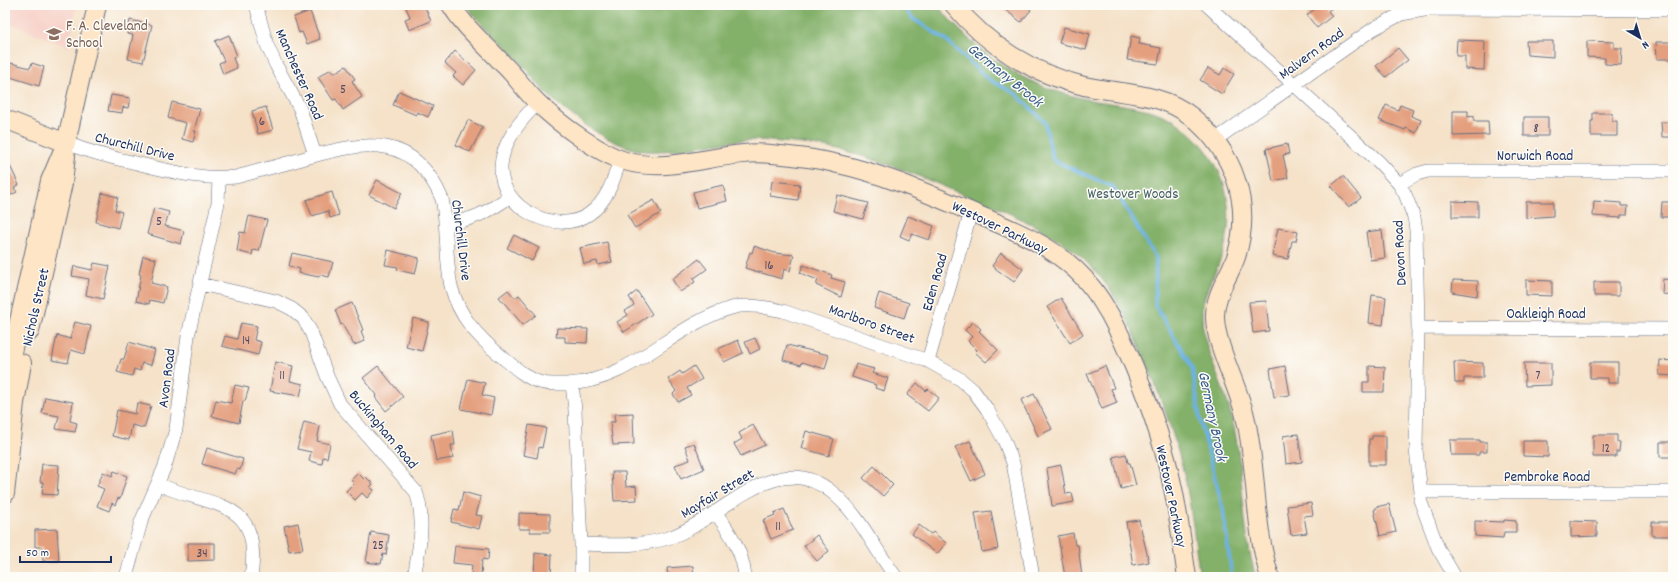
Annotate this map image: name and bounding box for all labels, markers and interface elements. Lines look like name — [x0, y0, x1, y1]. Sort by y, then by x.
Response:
place label: F. A. Cleveland School — [66, 16, 148, 55]
north arrow — [1620, 18, 1660, 58]
street label: Malvern Road — [1275, 23, 1349, 86]
school or university icon: F. A. Cleveland School — [45, 25, 63, 43]
street label: Manchester Road — [268, 26, 328, 124]
text: N — [1637, 36, 1652, 53]
water label: Germany Brook — [962, 38, 1048, 115]
house number: 5 — [340, 81, 346, 100]
house number: 6 — [259, 113, 265, 132]
house number: 8 — [1533, 120, 1539, 139]
street label: Churchill Drive — [92, 127, 177, 169]
street label: Norwich Road — [1497, 146, 1573, 168]
park label: Westover Woods — [1088, 184, 1178, 206]
street label: Westover Parkway — [948, 196, 1051, 262]
street label: Churchill Drive — [444, 198, 476, 282]
house number: 5 — [156, 213, 162, 232]
street label: Devon Road — [1388, 220, 1414, 286]
street label: Eden Road — [917, 251, 955, 314]
house number: 16 — [764, 257, 774, 276]
street label: Nichols Street — [17, 266, 57, 349]
street label: Marlboro Street — [825, 299, 918, 351]
street label: Oakleigh Road — [1506, 304, 1586, 326]
house number: 14 — [242, 332, 250, 351]
street label: Avon Road — [153, 347, 183, 409]
house number: 11 — [279, 367, 285, 386]
house number: 7 — [1536, 367, 1541, 386]
water label: Germany Brook — [1191, 369, 1233, 465]
street label: Buckingham Road — [343, 386, 422, 475]
house number: 12 — [1602, 440, 1610, 459]
street label: Westover Parkway — [1148, 443, 1192, 550]
street label: Mayfair Street — [677, 464, 759, 525]
street label: Pembroke Road — [1504, 467, 1590, 489]
house number: 11 — [775, 518, 781, 537]
house number: 25 — [372, 537, 384, 556]
scale bar — [20, 538, 111, 564]
text: 50 m — [26, 545, 49, 562]
house number: 34 — [196, 545, 208, 564]

